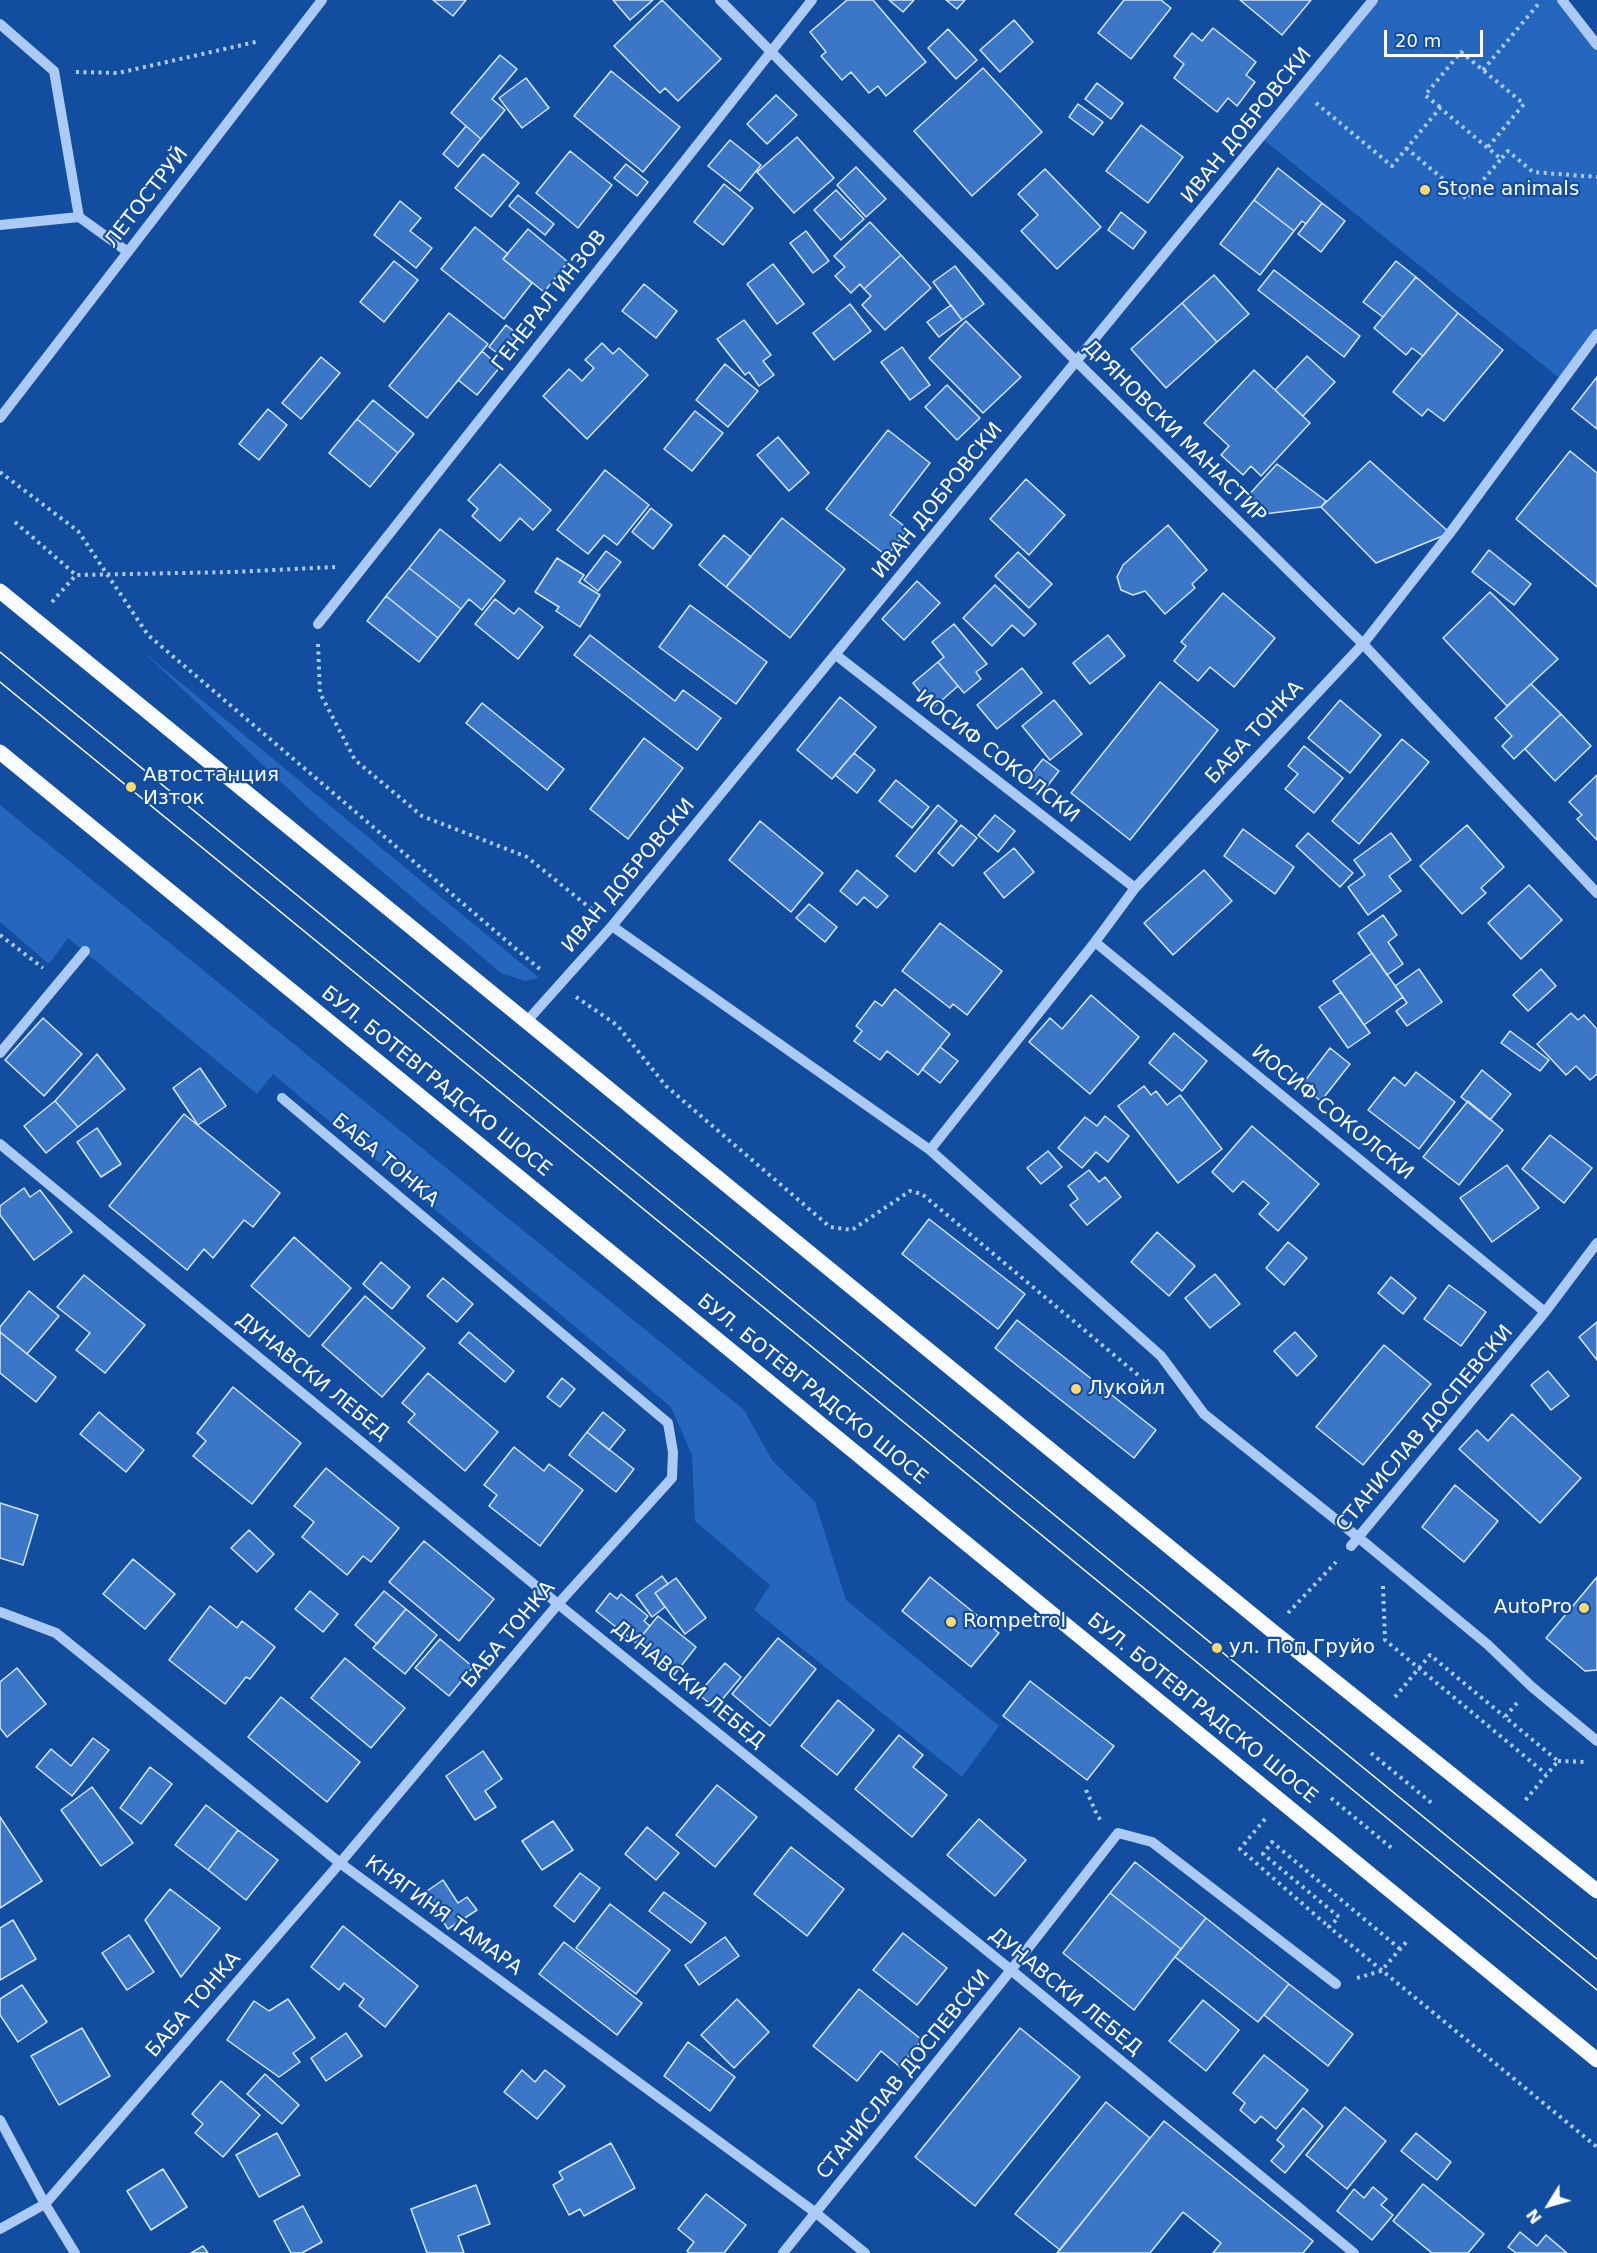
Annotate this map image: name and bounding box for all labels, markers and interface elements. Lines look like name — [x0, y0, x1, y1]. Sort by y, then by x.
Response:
scale bar — [1387, 18, 1486, 56]
text: 20 m — [1395, 30, 1441, 51]
street label: ИВАН ДОБРОВСКИ — [1177, 43, 1317, 209]
street label: ЛЕТОСТРУЙ — [100, 143, 194, 253]
place label: Stone animals — [1437, 178, 1579, 202]
marker: Stone animals — [1418, 183, 1432, 197]
street label: ГЕНЕРАЛ ИНЗОВ — [488, 226, 612, 376]
street label: ДРЯНОВСКИ МАНАСТИР — [1078, 336, 1270, 528]
street label: ИВАН ДОБРОВСКИ — [868, 418, 1008, 584]
street label: БАБА ТОНКА — [1201, 677, 1309, 789]
street label: ИОСИФ СОКОЛСКИ — [910, 686, 1084, 828]
place label: Автостанция Изток — [143, 764, 279, 811]
marker: Автостанция Изток — [124, 780, 138, 794]
street label: ИВАН ДОБРОВСКИ — [558, 794, 700, 958]
street label: БУЛ. БОТЕВГРАДСКО ШОСЕ — [316, 982, 556, 1182]
street label: ИОСИФ СОКОЛСКИ — [1246, 1040, 1418, 1186]
street label: БАБА ТОНКА — [327, 1109, 443, 1213]
street label: БУЛ. БОТЕВГРАДСКО ШОСЕ — [692, 1290, 932, 1490]
street label: ДУНАВСКИ ЛЕБЕД — [231, 1308, 393, 1446]
street label: СТАНИСЛАВ ДОСПЕВСКИ — [1331, 1321, 1519, 1537]
place label: Лукойл — [1088, 1377, 1165, 1401]
marker: Лукойл — [1069, 1382, 1083, 1396]
street label: БАБА ТОНКА — [457, 1577, 561, 1693]
place label: AutoPro — [1494, 1596, 1572, 1620]
marker: AutoPro — [1577, 1601, 1591, 1615]
street label: БУЛ. БОТЕВГРАДСКО ШОСЕ — [1082, 1609, 1322, 1809]
place label: Rompetrol — [963, 1610, 1066, 1634]
marker: Rompetrol — [944, 1615, 958, 1629]
street label: ДУНАВСКИ ЛЕБЕД — [607, 1616, 769, 1754]
place label: ул. Поп Груйо — [1229, 1636, 1375, 1660]
marker: ул. Поп Груйо — [1210, 1641, 1224, 1655]
street label: КНЯГИНЯ ТАМАРА — [360, 1851, 526, 1981]
street label: ДУНАВСКИ ЛЕБЕД — [984, 1923, 1146, 2061]
street label: БАБА ТОНКА — [142, 1947, 246, 2063]
street label: СТАНИСЛАВ ДОСПЕВСКИ — [812, 1965, 996, 2185]
north arrow — [1519, 2175, 1579, 2235]
text: N — [1523, 2205, 1546, 2227]

